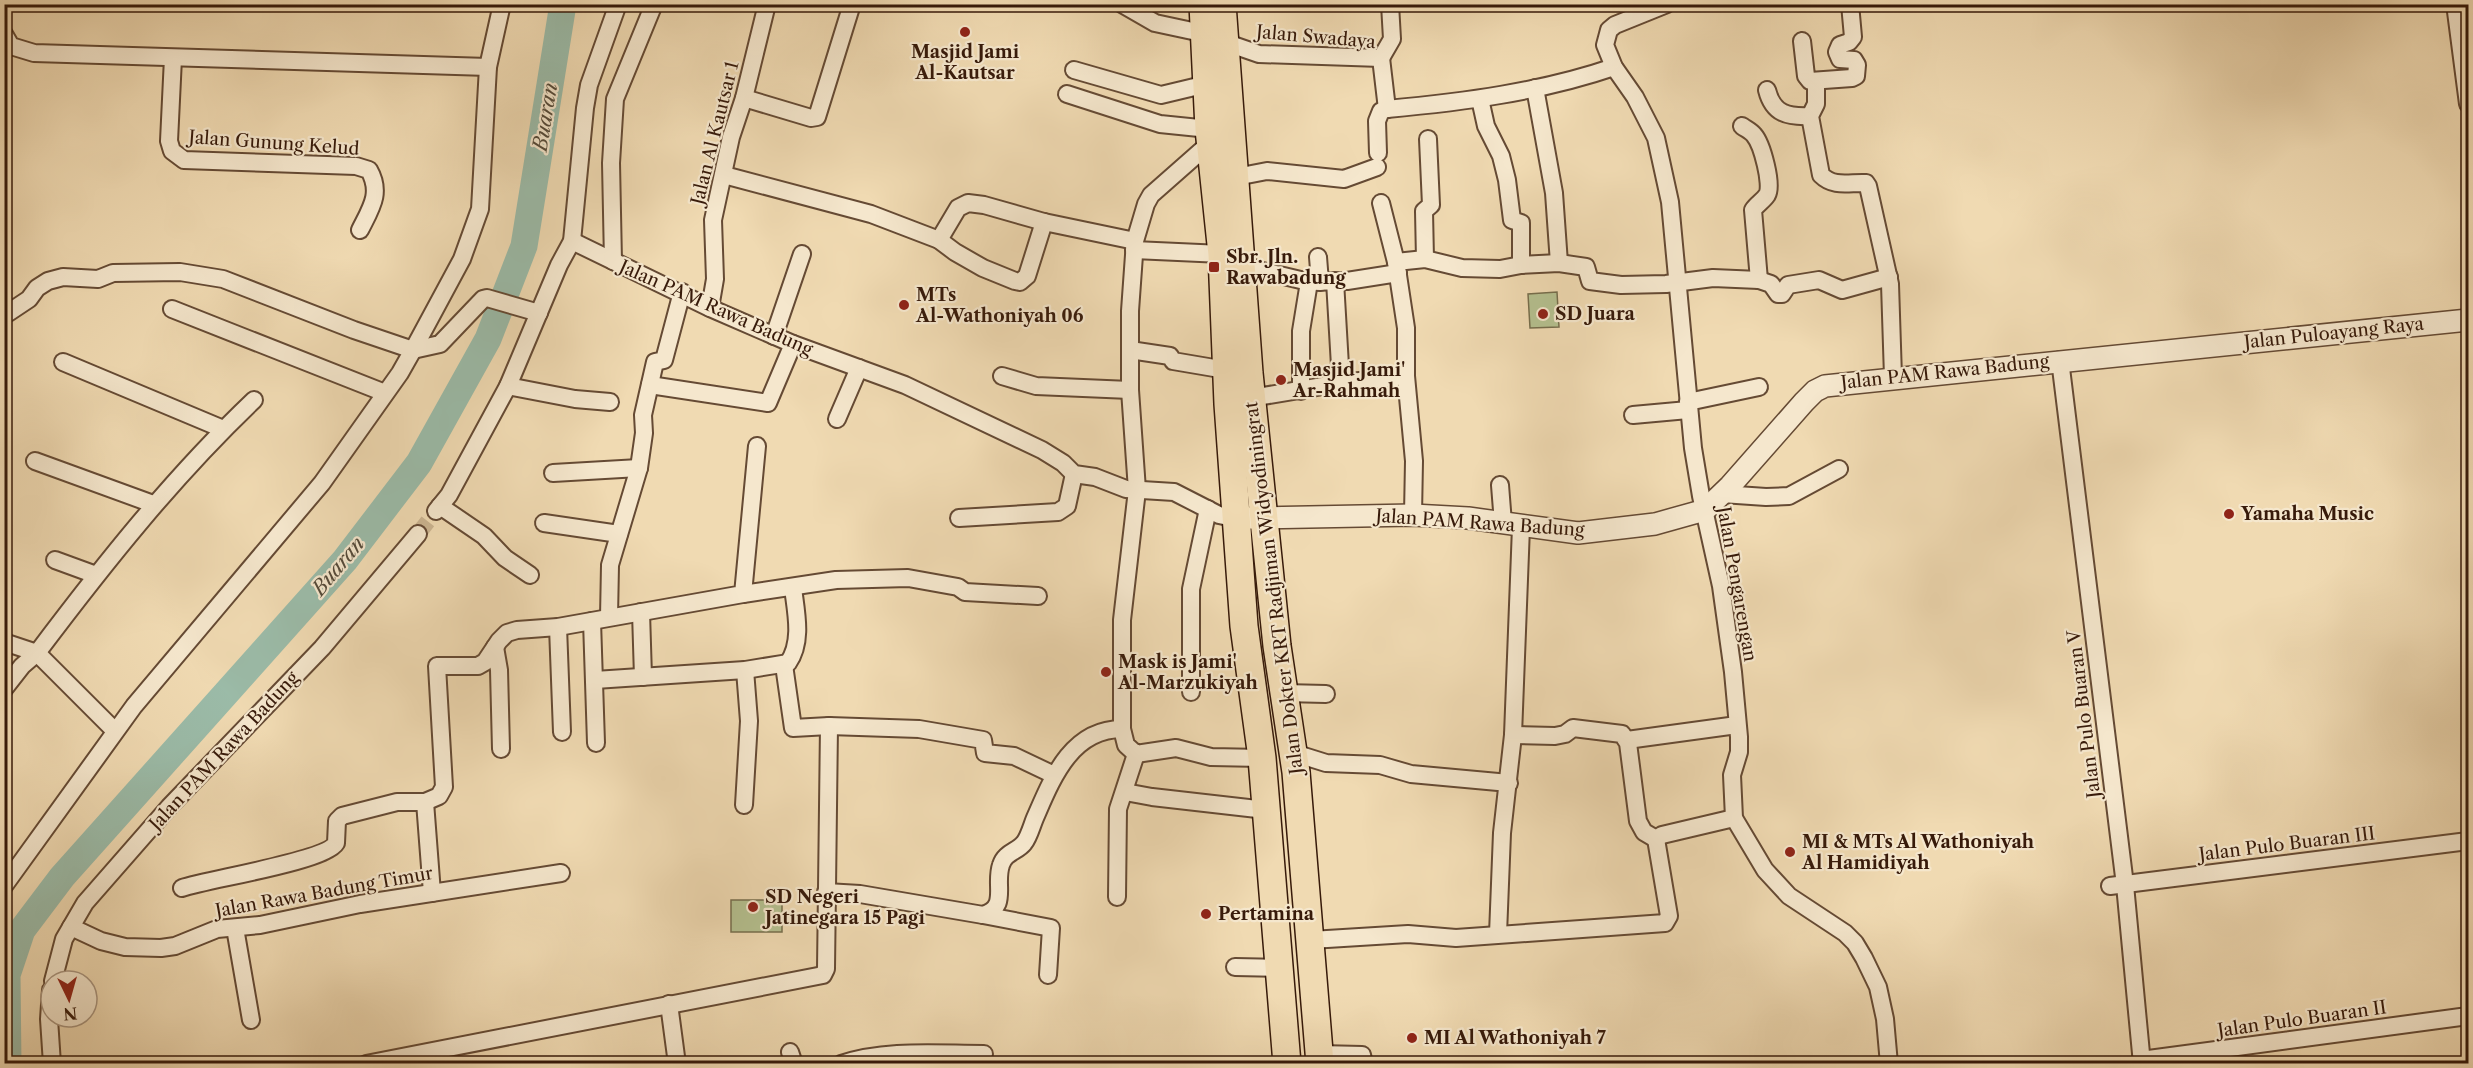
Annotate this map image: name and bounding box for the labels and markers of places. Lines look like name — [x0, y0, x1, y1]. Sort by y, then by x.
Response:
marker: Masjid Jami Al-Kautsar — [958, 25, 972, 39]
place label: Masjid Jami Al-Kautsar — [911, 41, 1020, 84]
place label: Sbr. Jln. Rawabadung — [1226, 246, 1346, 289]
marker: Sbr. Jln. Rawabadung — [1207, 260, 1221, 274]
place label: MTs Al-Wathoniyah 06 — [915, 284, 1084, 327]
marker: MTs Al-Wathoniyah 06 — [897, 298, 911, 312]
place label: SD Juara — [1555, 303, 1636, 325]
marker: SD Juara — [1536, 307, 1550, 321]
place label: Masjid Jami' Ar-Rahmah — [1292, 359, 1405, 402]
marker: Masjid Jami' Ar-Rahmah — [1274, 373, 1288, 387]
place label: Yamaha Music — [2240, 503, 2374, 525]
marker: Yamaha Music — [2222, 507, 2236, 521]
place label: Mask is Jami' Al-Marzukiyah — [1117, 651, 1259, 694]
marker: Mask is Jami' Al-Marzukiyah — [1099, 665, 1113, 679]
place label: MI & MTs Al Wathoniyah Al Hamidiyah — [1801, 831, 2035, 874]
marker: MI & MTs Al Wathoniyah Al Hamidiyah — [1783, 845, 1797, 859]
place label: SD Negeri Jatinegara 15 Pagi — [762, 886, 925, 929]
marker: SD Negeri Jatinegara 15 Pagi — [746, 900, 760, 914]
place label: Pertamina — [1218, 903, 1315, 925]
marker: Pertamina — [1199, 907, 1213, 921]
place label: MI Al Wathoniyah 7 — [1424, 1027, 1607, 1049]
marker: MI Al Wathoniyah 7 — [1405, 1031, 1419, 1045]

